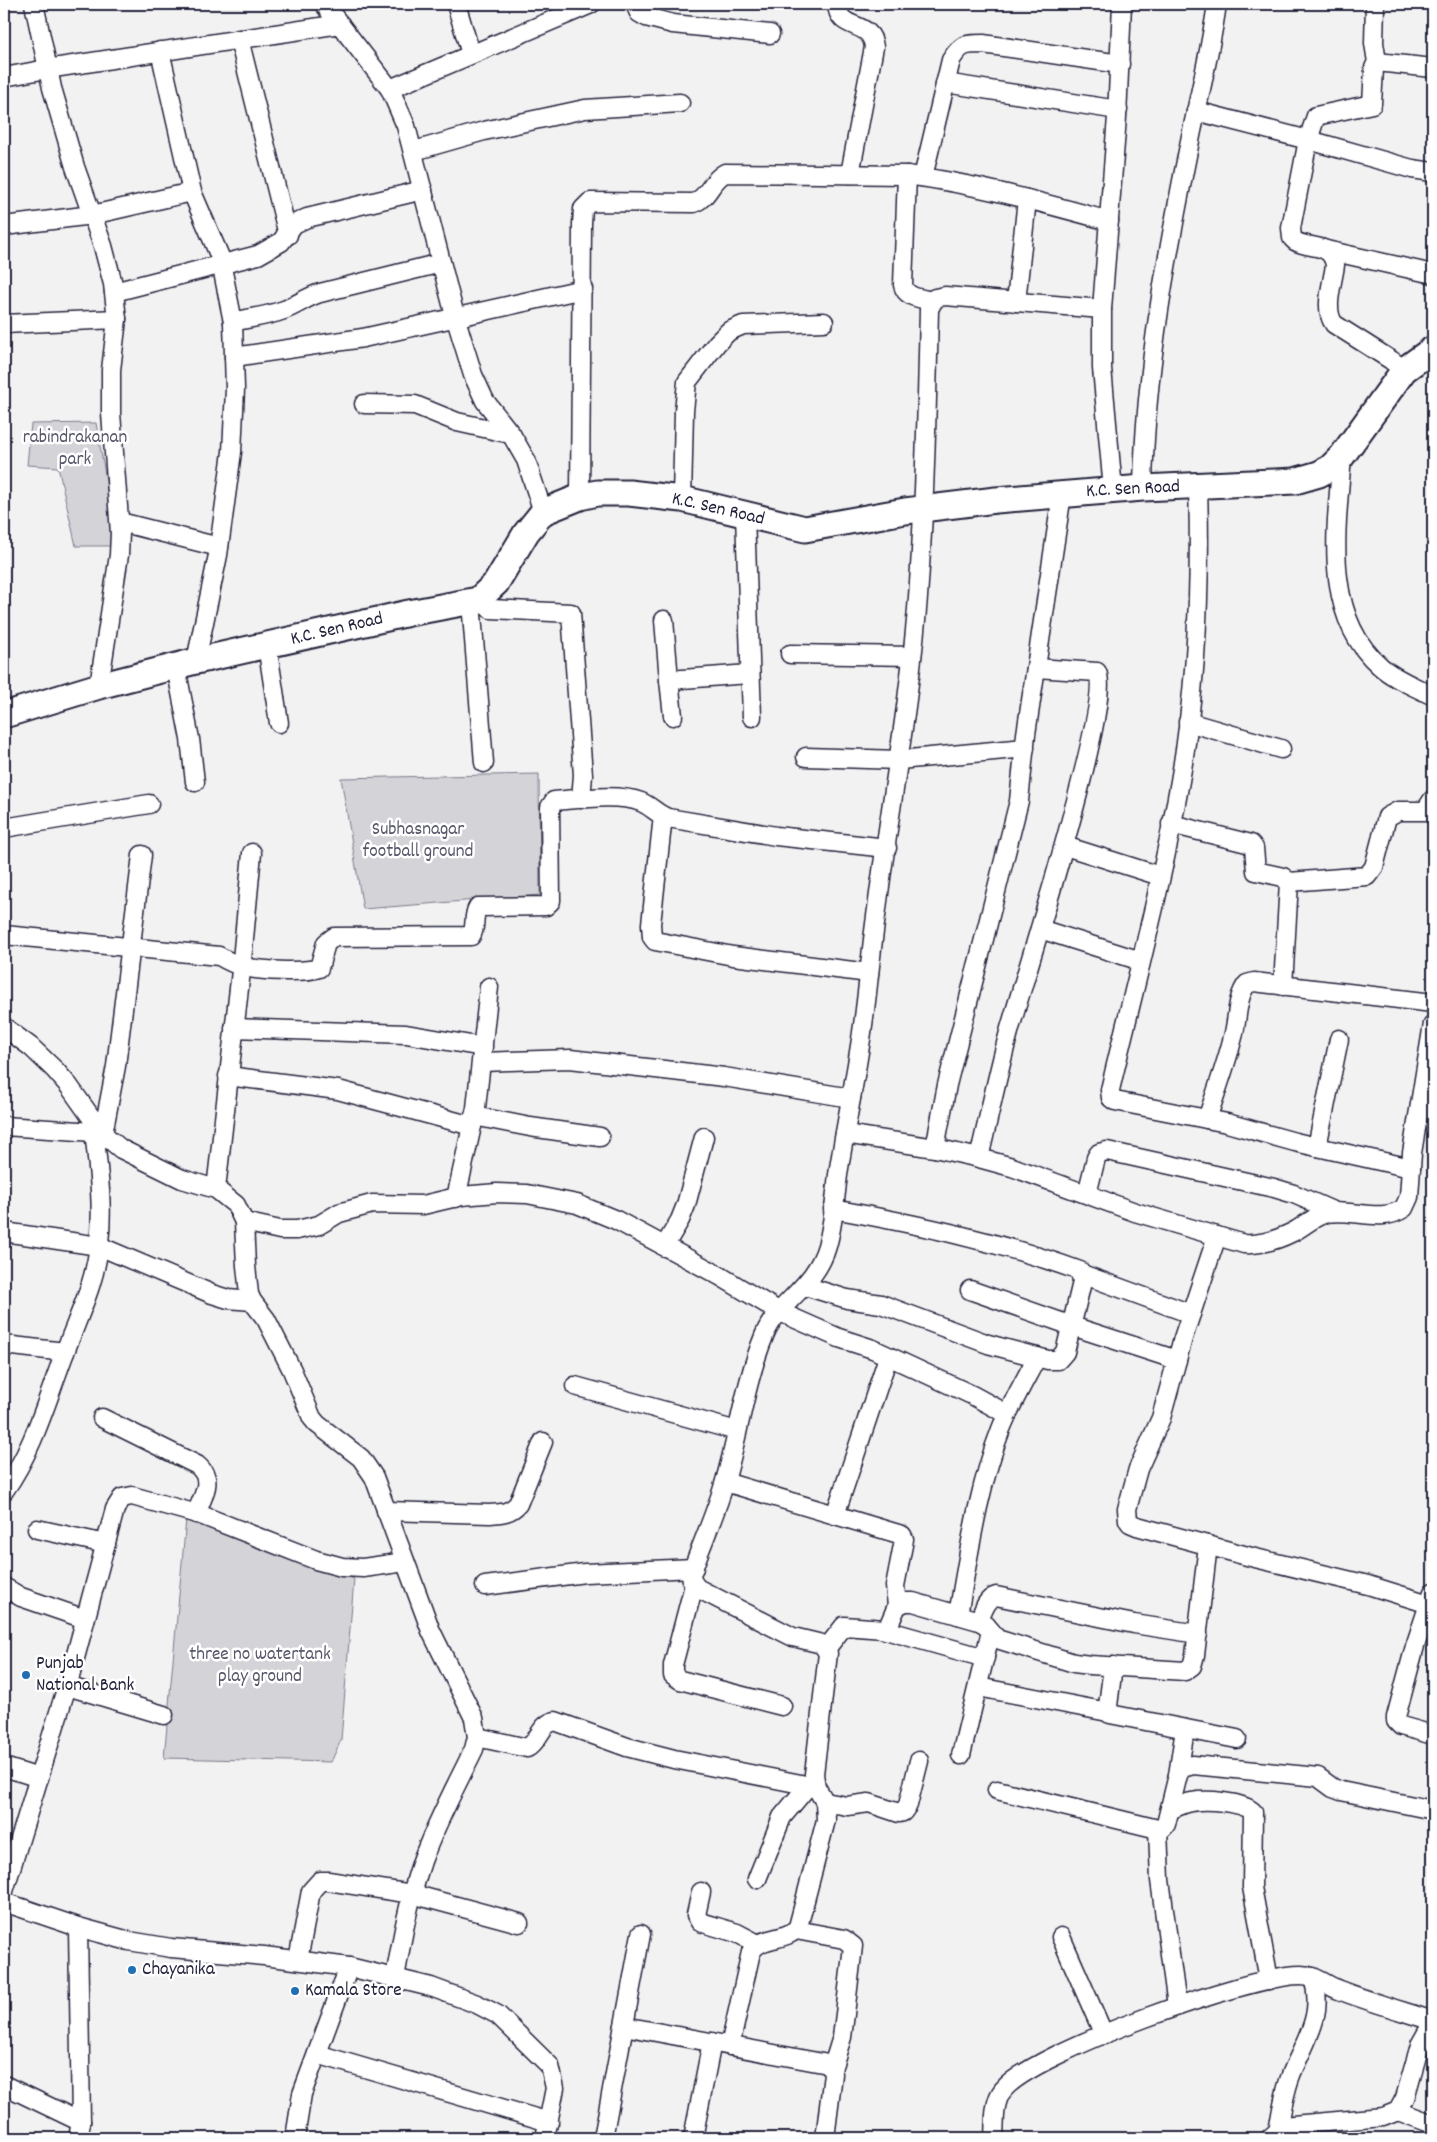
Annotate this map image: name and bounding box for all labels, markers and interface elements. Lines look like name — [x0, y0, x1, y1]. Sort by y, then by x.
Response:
park label: rabindrakanan park — [23, 425, 127, 474]
street label: K.C. Sen Road — [1085, 474, 1181, 506]
street label: K.C. Sen Road — [669, 486, 767, 534]
street label: K.C. Sen Road — [288, 606, 386, 654]
park label: Subhasnagar football ground — [363, 817, 473, 866]
park label: three no watertank play ground — [189, 1642, 331, 1691]
place label: Punjab National Bank — [36, 1651, 134, 1700]
marker: Punjab National Bank — [20, 1669, 32, 1681]
place label: Chayanika — [142, 1957, 216, 1984]
marker: Chayanika — [126, 1964, 138, 1976]
place label: Kamala Store — [305, 1978, 402, 2005]
marker: Kamala Store — [289, 1985, 301, 1997]

